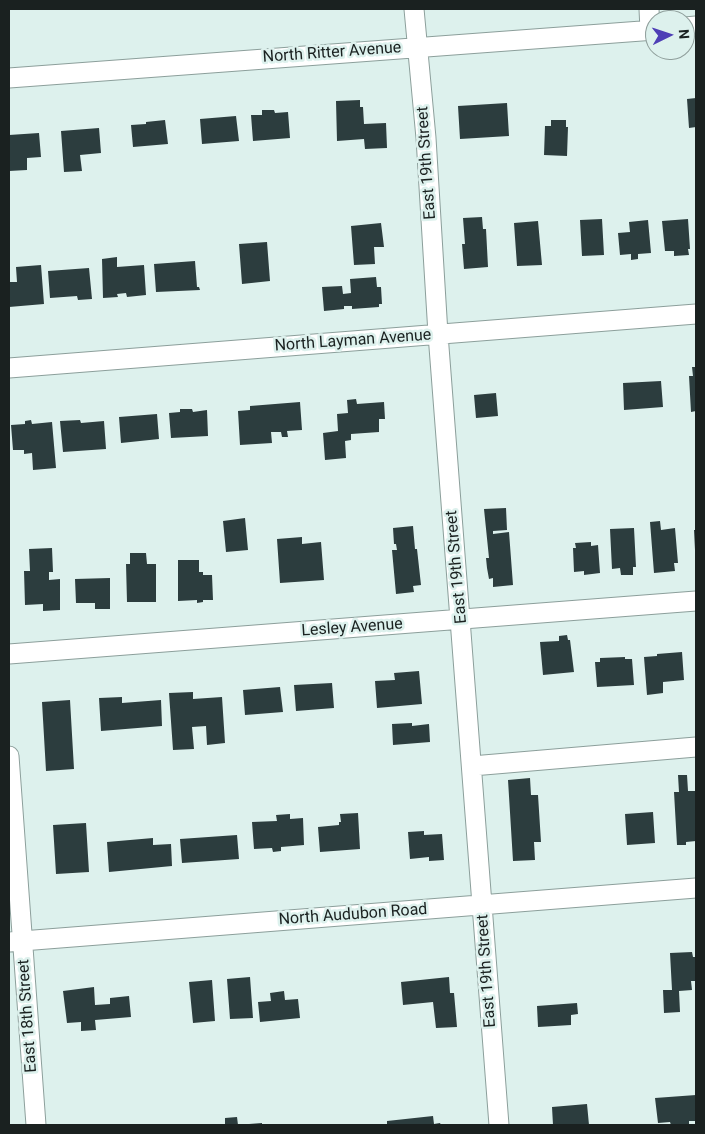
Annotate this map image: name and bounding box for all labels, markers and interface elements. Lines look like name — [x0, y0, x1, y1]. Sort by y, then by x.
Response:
north arrow — [645, 10, 695, 60]
text: N — [676, 29, 692, 40]
street label: North Ritter Avenue — [262, 39, 402, 67]
street label: East 19th Street — [413, 106, 441, 220]
street label: North Layman Avenue — [274, 326, 432, 356]
street label: East 19th Street — [442, 510, 472, 624]
street label: Lesley Avenue — [301, 615, 403, 641]
street label: North Audubon Road — [278, 900, 428, 930]
street label: East 19th Street — [473, 914, 501, 1028]
street label: East 18th Street — [14, 959, 42, 1073]

